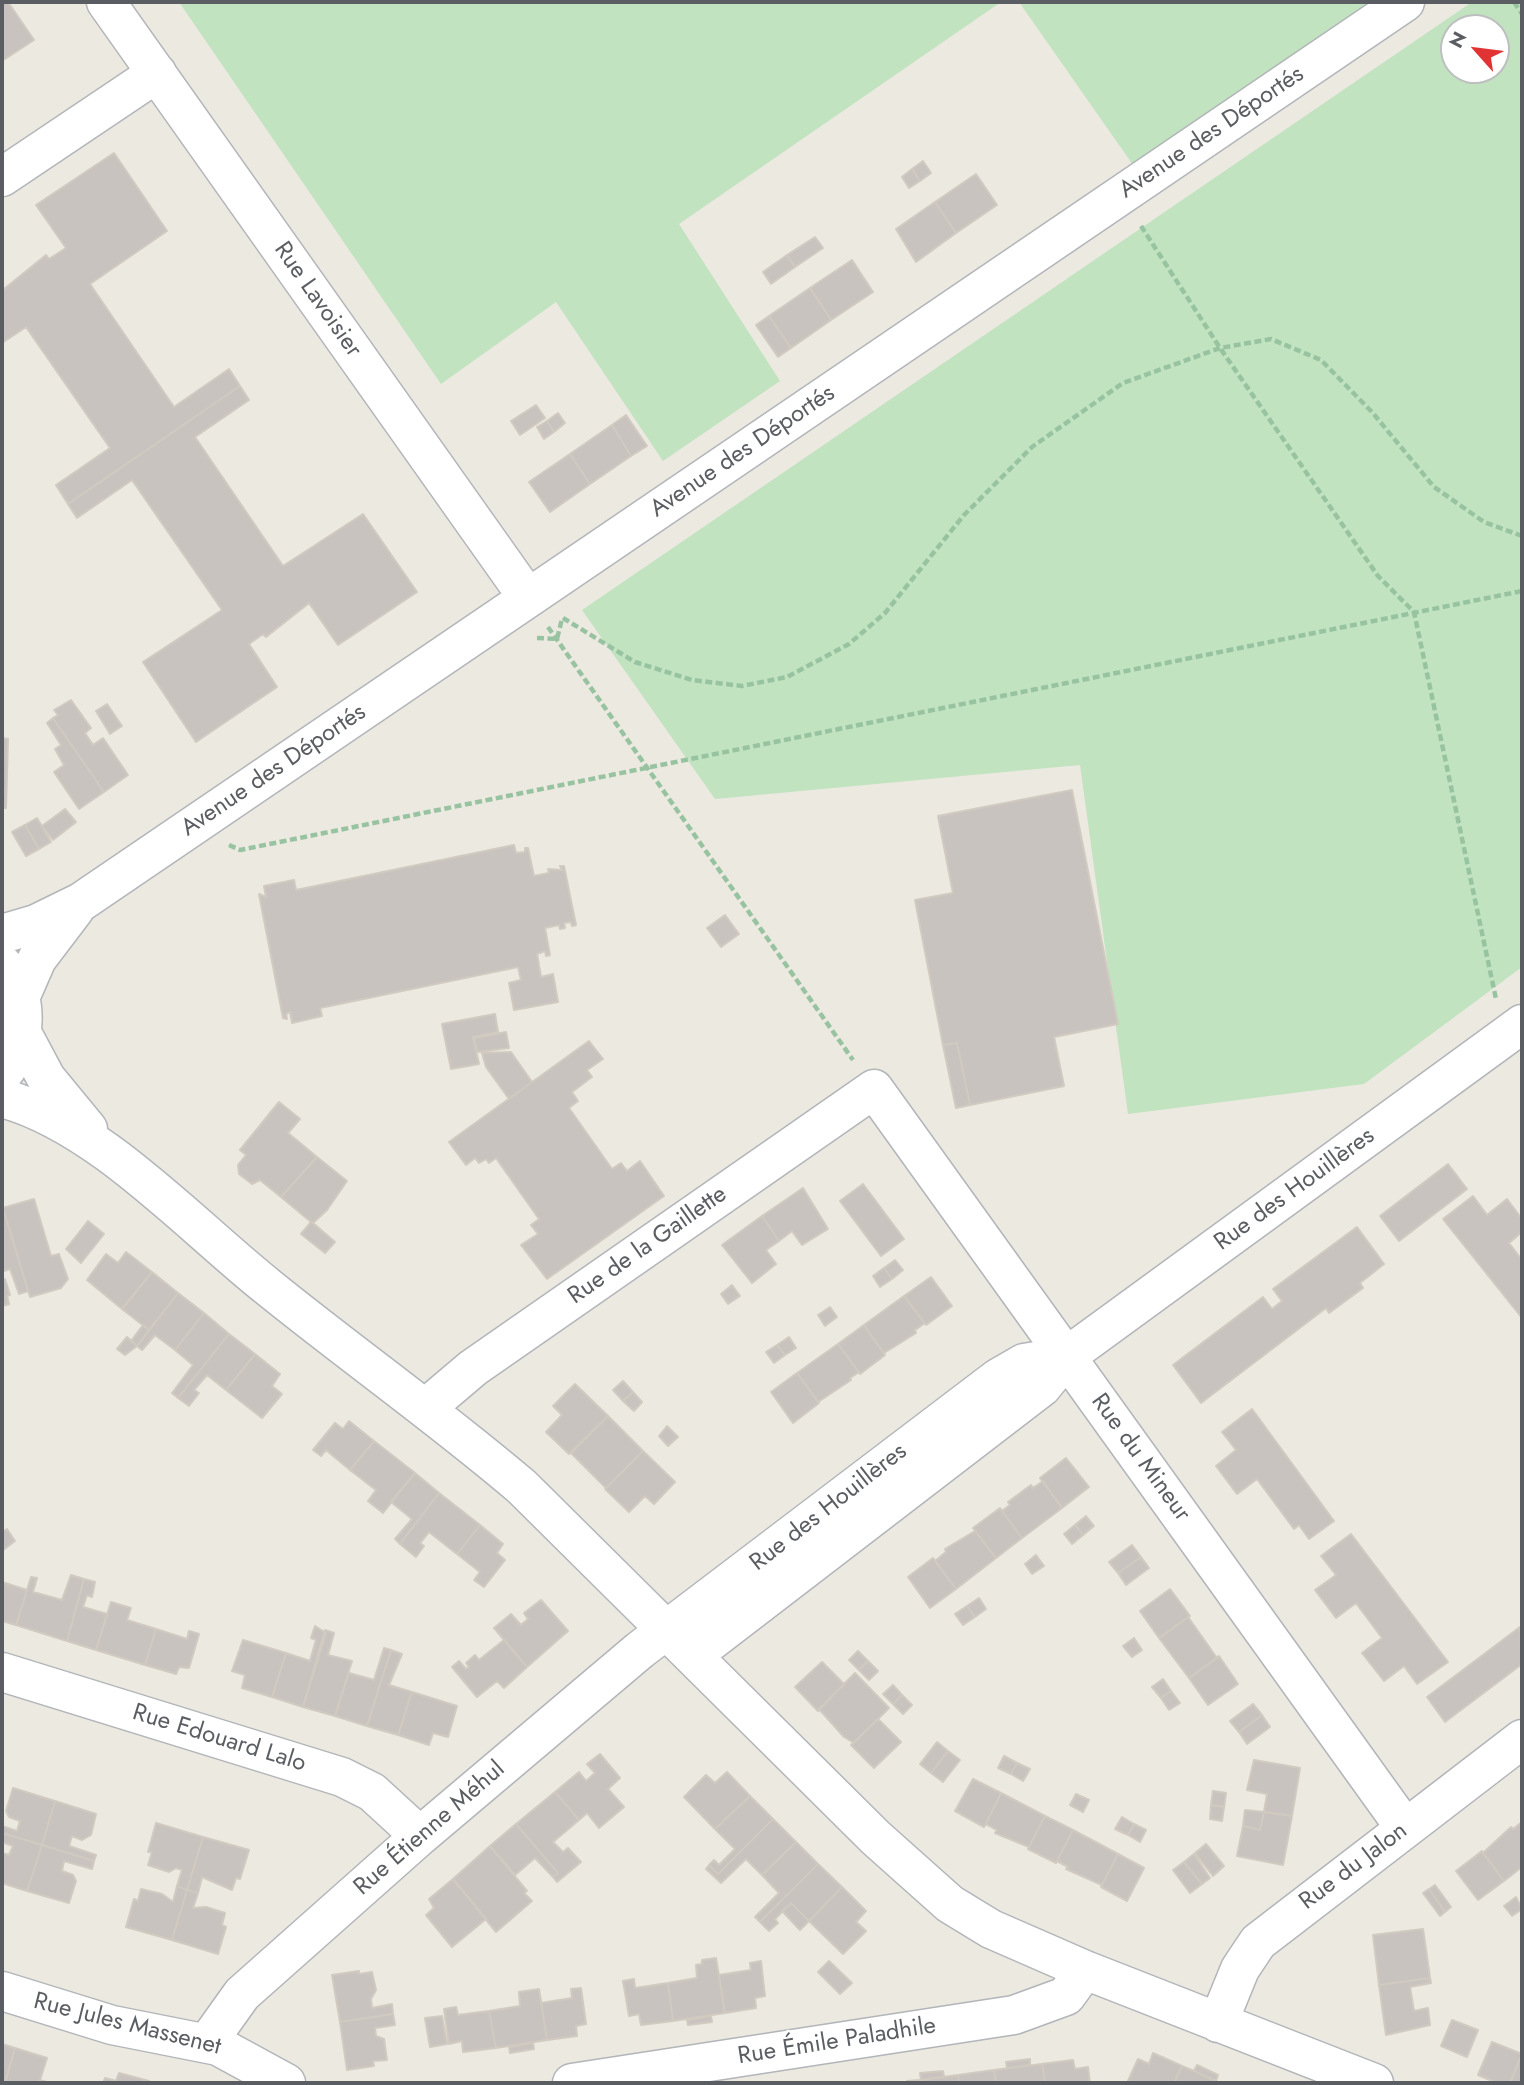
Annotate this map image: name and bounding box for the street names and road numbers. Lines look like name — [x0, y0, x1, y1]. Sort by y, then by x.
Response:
street label: Avenue des Déportés — [1114, 61, 1310, 205]
street label: Rue Lavoisier — [267, 237, 367, 363]
street label: Avenue des Déportés — [645, 380, 841, 524]
street label: Avenue des Déportés — [176, 699, 372, 843]
street label: Rue des Houillères — [1209, 1122, 1381, 1258]
street label: Rue de la Gaillette — [563, 1181, 733, 1311]
street label: Rue du Mineur — [1084, 1389, 1196, 1527]
street label: Rue des Houillères — [745, 1438, 913, 1578]
street label: Rue Edouard Lalo — [129, 1699, 309, 1779]
street label: Rue Étienne Méhul — [349, 1756, 511, 1902]
street label: Rue du Jalon — [1294, 1817, 1414, 1917]
street label: Rue Jules Massenet — [30, 1988, 224, 2062]
street label: Rue Émile Paladhile — [736, 2012, 938, 2072]

